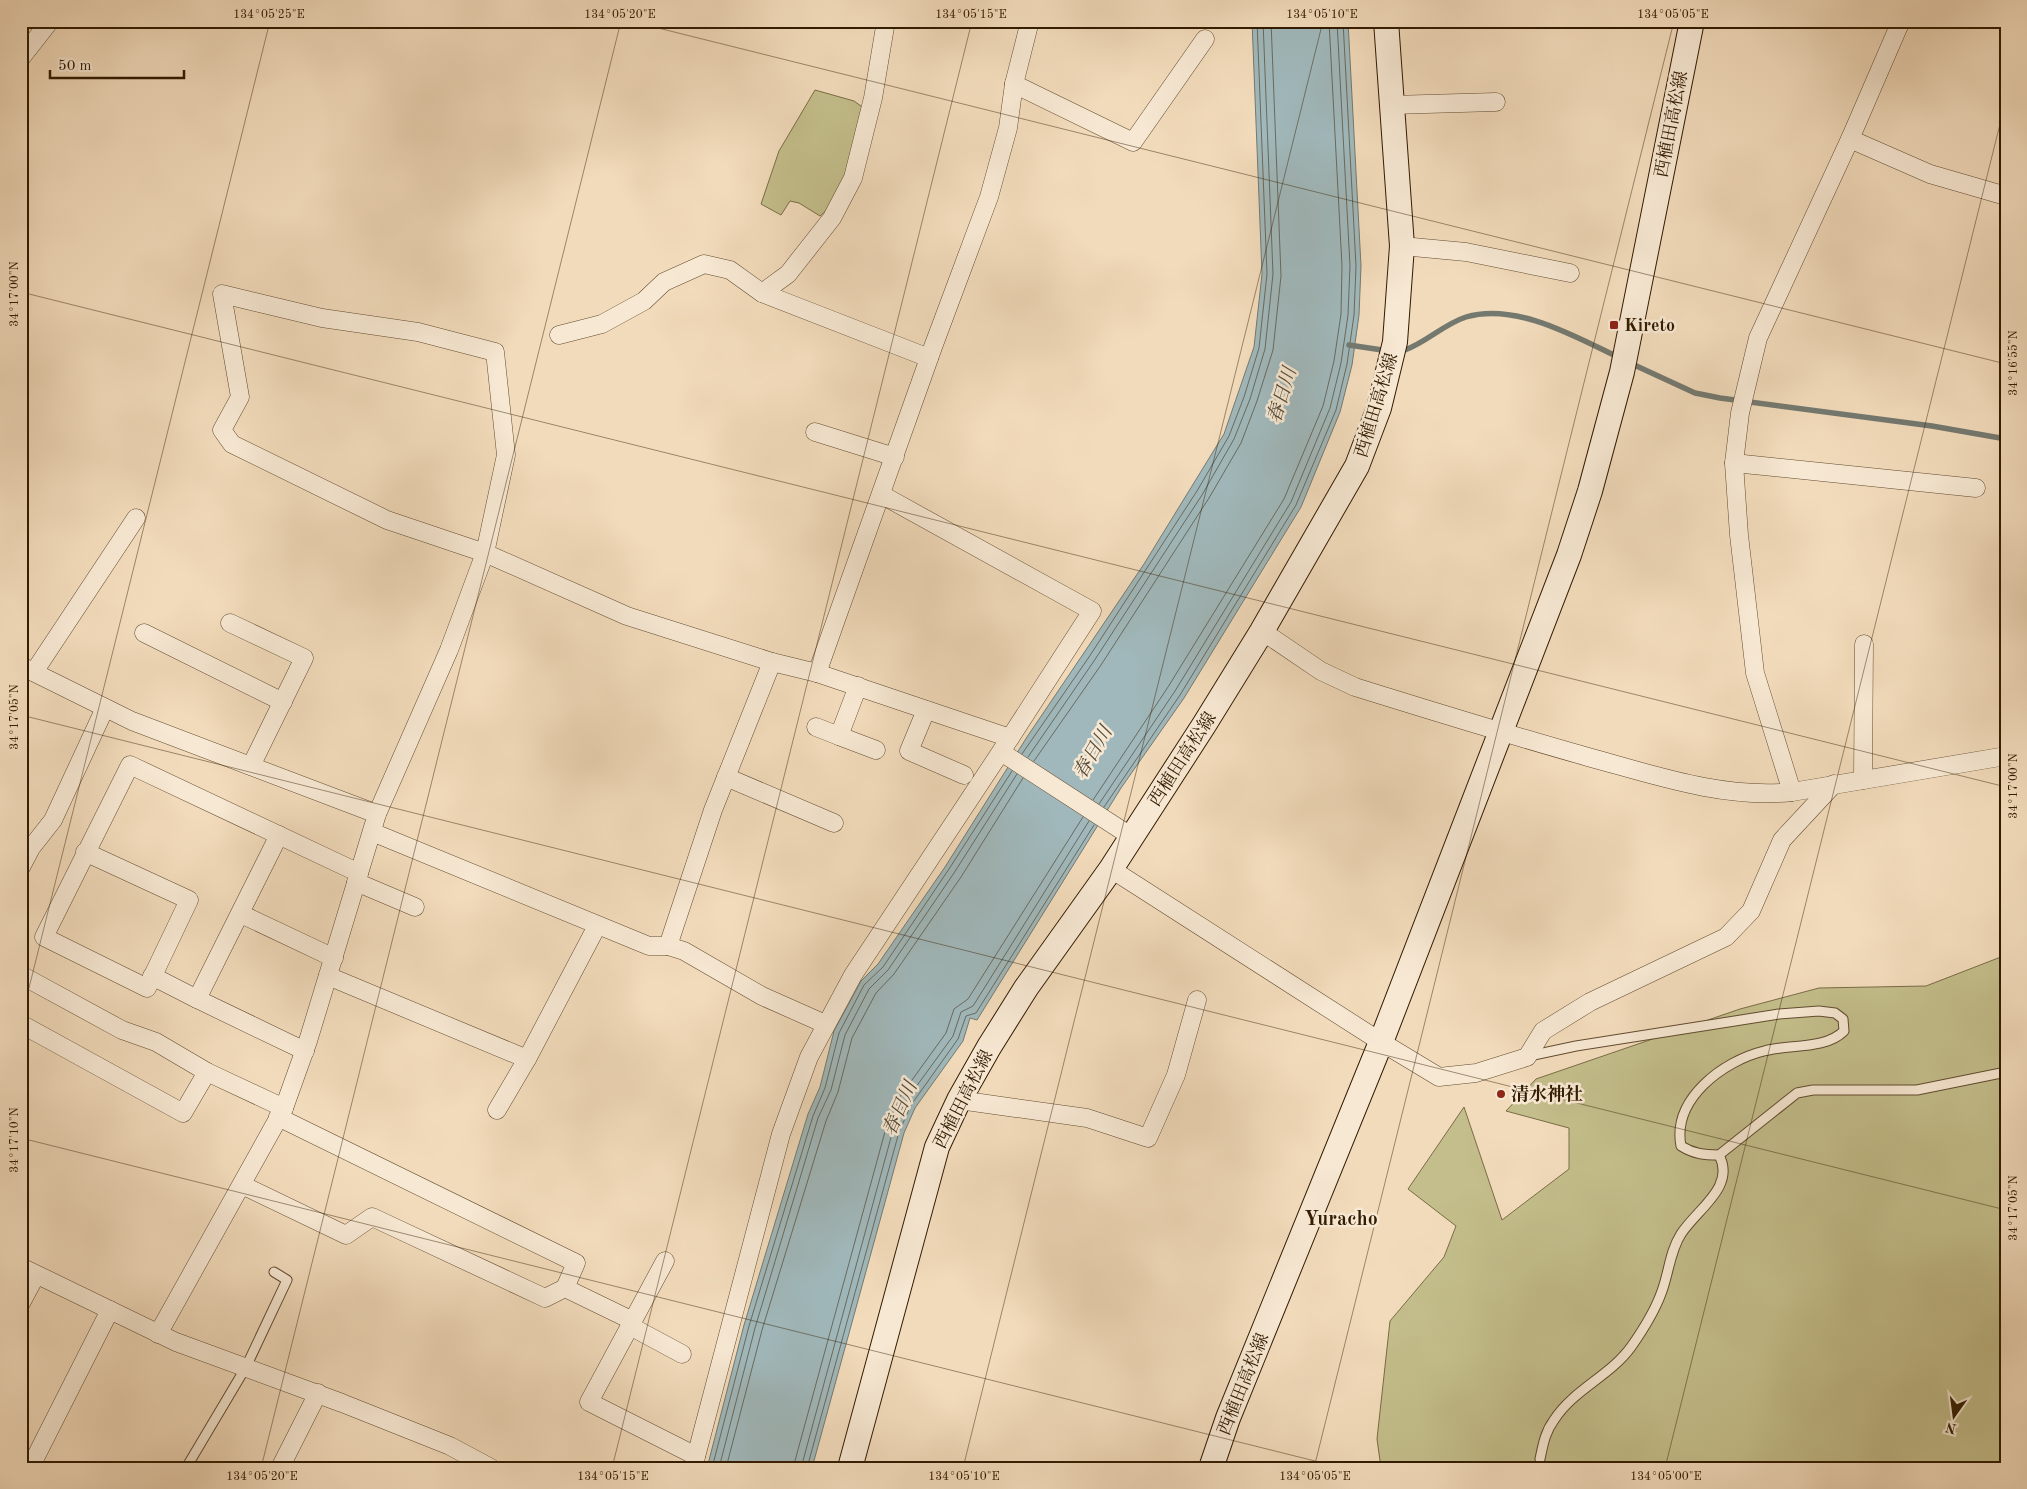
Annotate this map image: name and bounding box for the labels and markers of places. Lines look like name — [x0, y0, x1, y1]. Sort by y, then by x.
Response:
place label: Kireto — [1624, 317, 1675, 335]
marker: Kireto — [1608, 319, 1620, 331]
place label: 清水神社 — [1511, 1084, 1583, 1104]
marker: 清水神社 — [1495, 1088, 1507, 1100]

